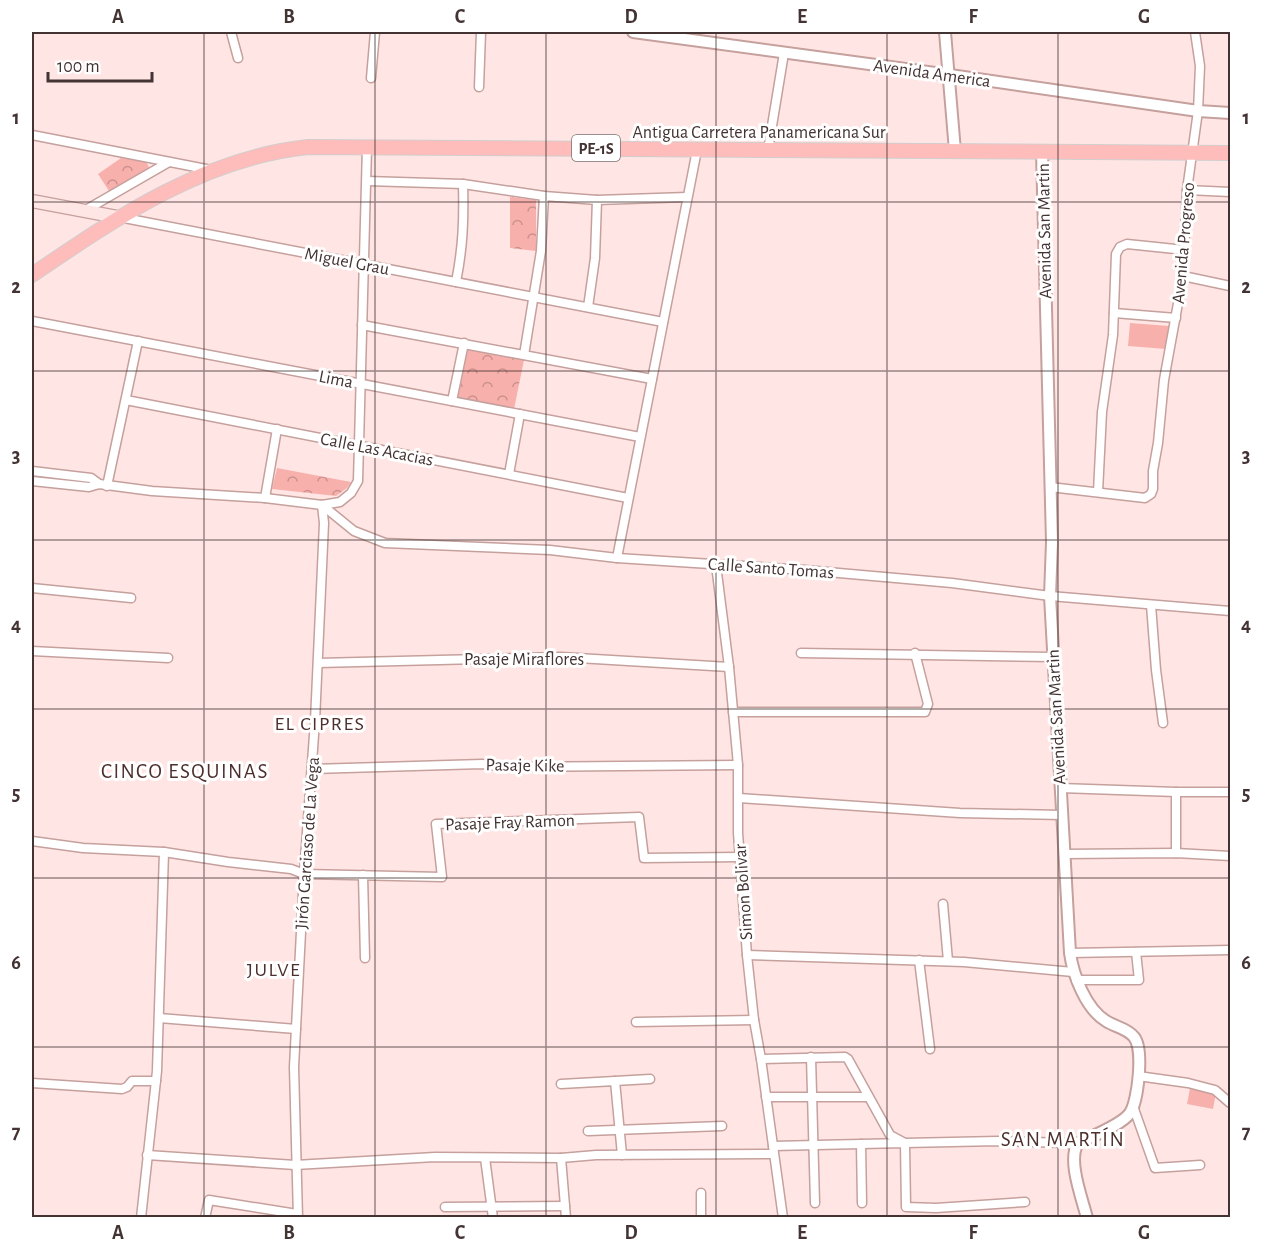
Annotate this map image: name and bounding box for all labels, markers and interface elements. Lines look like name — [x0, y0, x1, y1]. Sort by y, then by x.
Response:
text: A — [112, 7, 124, 27]
text: B — [283, 7, 295, 27]
text: C — [455, 7, 466, 27]
text: D — [624, 7, 638, 27]
text: E — [797, 7, 807, 27]
text: F — [968, 7, 978, 27]
text: G — [1138, 7, 1150, 27]
scale bar — [48, 45, 152, 83]
street label: Avenida America — [872, 57, 992, 91]
text: 100 m — [57, 58, 100, 76]
text: 1 — [12, 108, 20, 128]
text: 1 — [1242, 108, 1250, 128]
street label: Antigua Carretera Panamericana Sur — [632, 124, 886, 142]
road number: PE-1S — [572, 135, 620, 161]
street label: Avenida San Martin — [1035, 163, 1055, 299]
street label: Avenida Progreso — [1170, 181, 1198, 305]
street label: Miguel Grau — [303, 245, 391, 279]
text: 2 — [11, 277, 21, 297]
text: 2 — [1241, 277, 1251, 297]
street label: Lima — [317, 368, 354, 392]
street label: Calle Las Acacias — [319, 430, 435, 470]
text: 3 — [12, 446, 20, 466]
text: 3 — [1242, 446, 1250, 466]
street label: Calle Santo Tomas — [707, 556, 835, 582]
text: 4 — [11, 615, 21, 635]
text: 4 — [1241, 615, 1251, 635]
street label: Avenida San Martin — [1044, 649, 1070, 785]
street label: Pasaje Miraflores — [464, 651, 584, 669]
district label: EL CIPRES — [274, 714, 366, 734]
street label: Jirón Garciaso de La Vega — [293, 756, 323, 930]
street label: Pasaje Kike — [486, 756, 564, 776]
district label: CINCO ESQUINAS — [101, 761, 269, 782]
text: 5 — [12, 784, 20, 804]
text: 5 — [1242, 784, 1250, 804]
street label: Pasaje Fray Ramon — [445, 812, 575, 834]
street label: Simon Bolivar — [732, 843, 756, 941]
text: 6 — [11, 953, 21, 973]
text: 6 — [1241, 953, 1251, 973]
district label: JULVE — [247, 960, 301, 980]
text: 7 — [12, 1122, 21, 1142]
text: 7 — [1242, 1122, 1251, 1142]
district label: SAN MARTÍN — [1001, 1127, 1125, 1150]
text: A — [112, 1223, 124, 1243]
text: B — [283, 1223, 295, 1243]
text: C — [455, 1223, 466, 1243]
text: D — [624, 1223, 638, 1243]
text: E — [797, 1223, 807, 1243]
text: F — [968, 1223, 978, 1243]
text: G — [1138, 1223, 1150, 1243]

